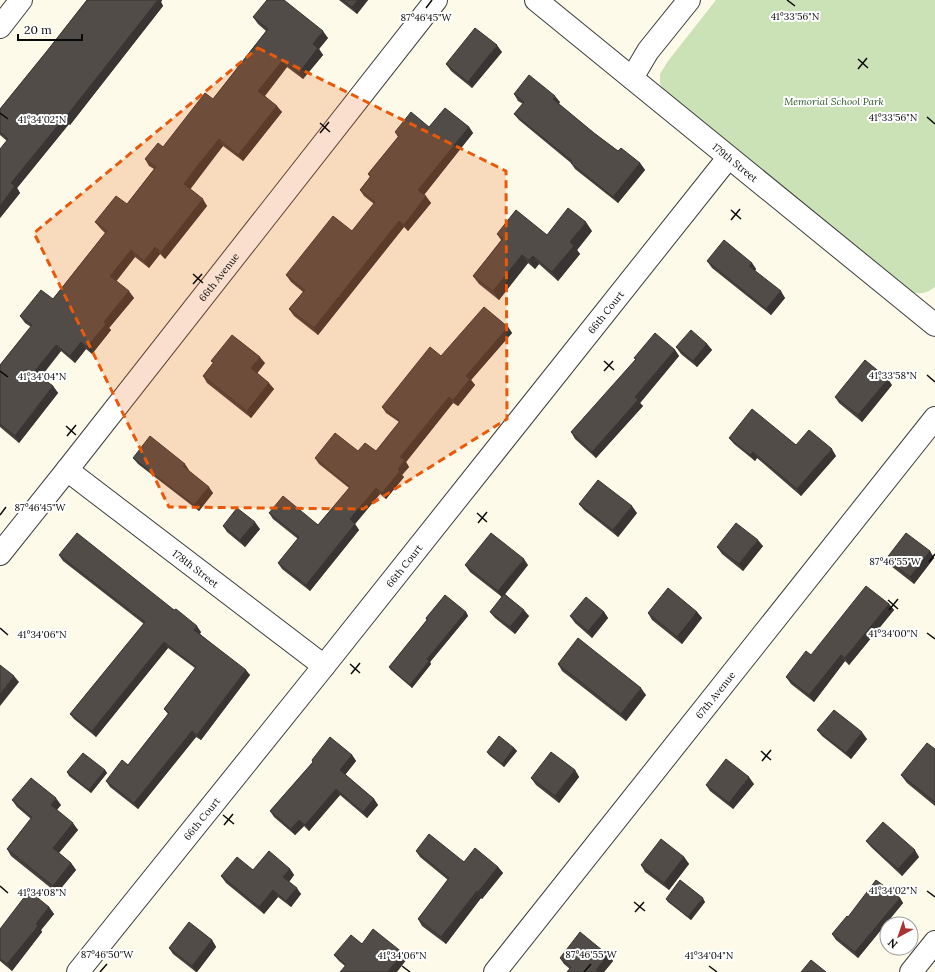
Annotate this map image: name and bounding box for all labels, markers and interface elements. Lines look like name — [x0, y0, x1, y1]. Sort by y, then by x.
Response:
text: 41°33'56"N — [771, 10, 820, 23]
text: 87°46'45"W — [400, 11, 453, 24]
scale bar — [18, 16, 82, 42]
text: 20 m — [24, 22, 52, 37]
park label: Memorial School Park — [784, 95, 884, 108]
text: 41°33'56"N — [869, 111, 918, 124]
text: 41°34'02"N — [18, 113, 67, 126]
street label: 179th Street — [710, 140, 761, 185]
street label: 66th Avenue — [196, 250, 242, 304]
street label: 66th Court — [585, 288, 627, 336]
text: 41°33'58"N — [869, 369, 918, 382]
text: 41°34'04"N — [18, 370, 67, 383]
text: 87°46'45"W — [14, 501, 67, 514]
street label: 66th Court — [383, 541, 425, 590]
street label: 178th Street — [170, 546, 222, 590]
text: 87°46'55"W — [869, 555, 922, 568]
text: 41°34'00"N — [868, 627, 918, 640]
text: 41°34'06"N — [17, 628, 67, 641]
street label: 67th Avenue — [692, 668, 738, 721]
street label: 66th Court — [180, 794, 223, 842]
text: 41°34'02"N — [869, 884, 918, 897]
text: 41°34'08"N — [18, 886, 67, 899]
north arrow — [879, 916, 919, 956]
text: N — [884, 935, 900, 952]
text: 87°46'50"W — [81, 948, 134, 961]
text: 87°46'55"W — [565, 948, 618, 961]
text: 41°34'06"N — [377, 949, 427, 962]
text: 41°34'04"N — [685, 949, 734, 962]

